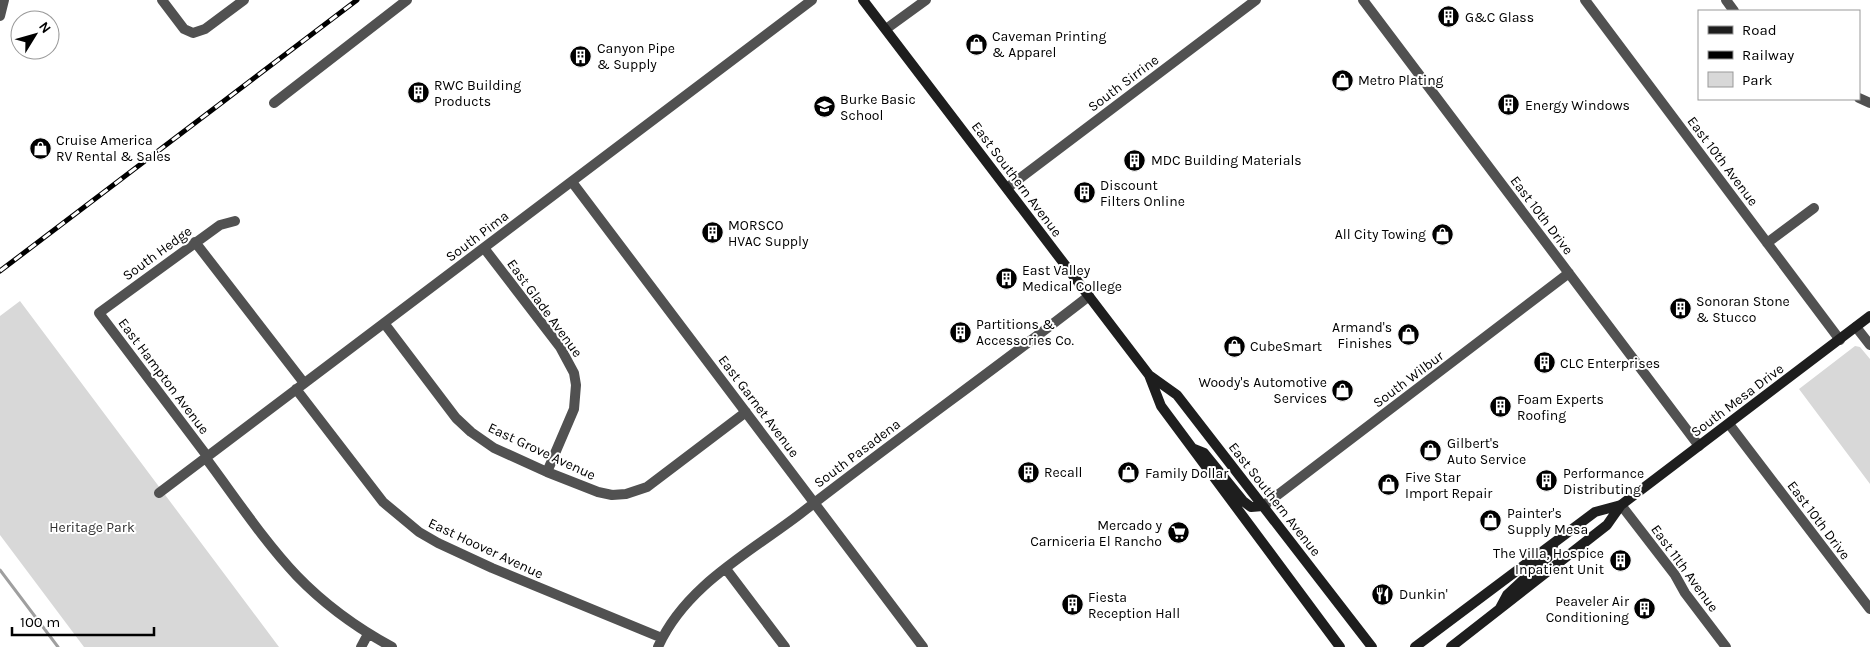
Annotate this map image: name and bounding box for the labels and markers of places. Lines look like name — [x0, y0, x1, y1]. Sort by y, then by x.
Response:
building icon: G&C Glass — [1437, 5, 1461, 29]
place label: G&C Glass — [1465, 9, 1534, 26]
place label: Caveman Printing & Apparel — [992, 28, 1106, 61]
shop icon: Caveman Printing & Apparel — [964, 32, 988, 56]
place label: Canyon Pipe & Supply — [597, 40, 675, 73]
building icon: Canyon Pipe & Supply — [569, 44, 593, 68]
shop icon: Metro Plating — [1330, 68, 1354, 92]
place label: Metro Plating — [1358, 72, 1444, 89]
place label: RWC Building Products — [434, 77, 521, 110]
building icon: RWC Building Products — [406, 81, 430, 105]
place label: Burke Basic School — [840, 91, 916, 124]
building icon: Energy Windows — [1497, 93, 1521, 117]
school or university icon: Burke Basic School — [812, 95, 836, 119]
place label: Energy Windows — [1525, 97, 1630, 114]
place label: Cruise America RV Rental & Sales — [56, 132, 171, 165]
shop icon: Cruise America RV Rental & Sales — [28, 136, 52, 160]
building icon: MDC Building Materials — [1123, 148, 1147, 172]
place label: MDC Building Materials — [1151, 152, 1302, 169]
place label: Discount Filters Online — [1100, 177, 1185, 210]
building icon: Discount Filters Online — [1072, 181, 1096, 205]
place label: MORSCO HVAC Supply — [728, 217, 809, 250]
building icon: MORSCO HVAC Supply — [700, 221, 724, 245]
shop icon: All City Towing — [1430, 222, 1454, 246]
place label: All City Towing — [1335, 226, 1426, 243]
place label: East Valley Medical College — [1022, 262, 1122, 295]
building icon: East Valley Medical College — [994, 266, 1018, 290]
place label: Sonoran Stone & Stucco — [1696, 293, 1790, 326]
building icon: Sonoran Stone & Stucco — [1668, 297, 1692, 321]
place label: Partitions & Accessories Co. — [976, 316, 1074, 349]
place label: Armand's Finishes — [1332, 319, 1392, 352]
building icon: Partitions & Accessories Co. — [948, 320, 972, 344]
shop icon: Armand's Finishes — [1396, 323, 1420, 347]
shop icon: CubeSmart — [1222, 334, 1246, 358]
place label: CubeSmart — [1250, 338, 1322, 355]
building icon: CLC Enterprises — [1532, 351, 1556, 375]
place label: CLC Enterprises — [1560, 355, 1660, 372]
place label: Woody's Automotive Services — [1198, 374, 1327, 407]
shop icon: Woody's Automotive Services — [1331, 378, 1355, 402]
place label: Foam Experts Roofing — [1517, 391, 1604, 424]
building icon: Foam Experts Roofing — [1489, 395, 1513, 419]
place label: Gilbert's Auto Service — [1447, 435, 1526, 468]
shop icon: Gilbert's Auto Service — [1419, 439, 1443, 463]
building icon: Recall — [1016, 460, 1040, 484]
shop icon: Family Dollar — [1117, 461, 1141, 485]
place label: Recall — [1044, 464, 1083, 481]
place label: Family Dollar — [1145, 465, 1229, 482]
place label: Performance Distributing — [1563, 465, 1644, 498]
place label: Five Star Import Repair — [1405, 469, 1493, 502]
building icon: Performance Distributing — [1535, 469, 1559, 493]
shop icon: Five Star Import Repair — [1377, 473, 1401, 497]
place label: Painter's Supply Mesa — [1507, 505, 1588, 538]
shop icon: Painter's Supply Mesa — [1479, 509, 1503, 533]
place label: Mercado y Carniceria El Rancho — [1030, 517, 1162, 550]
supermarket icon: Mercado y Carniceria El Rancho — [1166, 521, 1190, 545]
place label: The Villa, Hospice Inpatient Unit — [1493, 545, 1604, 578]
building icon: The Villa, Hospice Inpatient Unit — [1608, 549, 1632, 573]
restaurant icon: Dunkin' — [1371, 582, 1395, 606]
place label: Dunkin' — [1399, 586, 1448, 603]
place label: Fiesta Reception Hall — [1088, 589, 1180, 622]
building icon: Fiesta Reception Hall — [1060, 593, 1084, 617]
place label: Peaveler Air Conditioning — [1546, 593, 1630, 626]
building icon: Peaveler Air Conditioning — [1633, 597, 1657, 621]

